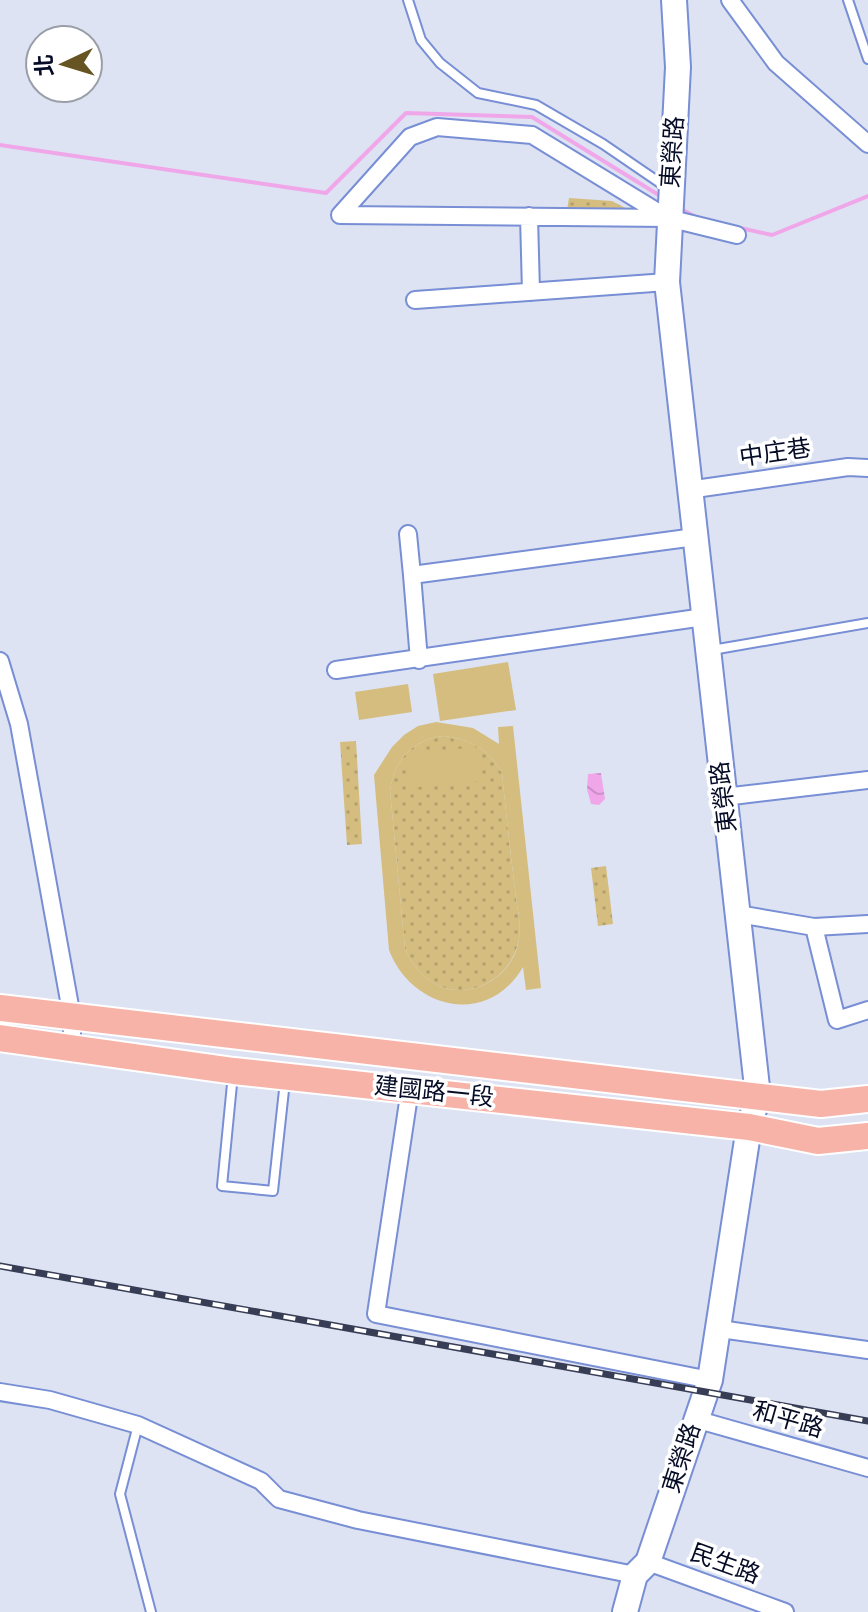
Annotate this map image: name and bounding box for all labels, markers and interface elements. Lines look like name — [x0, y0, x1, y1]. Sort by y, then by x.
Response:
north arrow — [24, 24, 104, 104]
text: 北 — [28, 53, 62, 77]
street label: 東榮路 — [653, 115, 693, 189]
street label: 中庄巷 — [737, 431, 813, 475]
street label: 東榮路 — [702, 759, 746, 835]
street label: 建國路一段 — [372, 1068, 496, 1116]
street label: 和平路 — [749, 1393, 827, 1447]
street label: 東榮路 — [654, 1418, 710, 1498]
street label: 民生路 — [685, 1535, 765, 1593]

